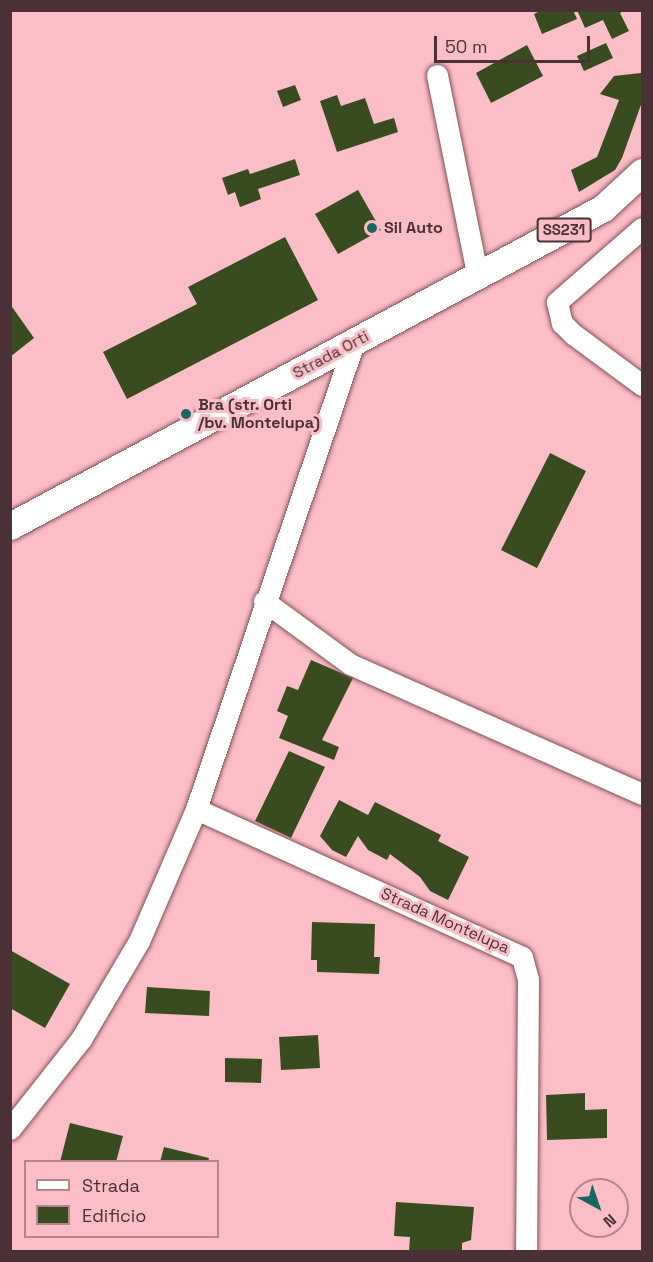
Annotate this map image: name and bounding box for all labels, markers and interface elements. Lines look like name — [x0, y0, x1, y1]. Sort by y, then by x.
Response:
scale bar — [437, 24, 593, 62]
text: 50 m — [445, 35, 487, 58]
place label: Sil Auto — [384, 218, 443, 238]
road number: SS231 — [536, 218, 592, 242]
marker: Sil Auto — [365, 221, 379, 235]
street label: Strada Orti — [290, 327, 372, 383]
place label: Bra (str. Orti /bv. Montelupa) — [198, 395, 320, 433]
marker: Bra (str. Orti /bv. Montelupa) — [179, 407, 193, 421]
street label: Strada Montelupa — [378, 884, 512, 958]
legend — [24, 1160, 219, 1238]
text: Strada — [82, 1174, 140, 1197]
north arrow — [569, 1178, 629, 1238]
text: Edificio — [82, 1204, 146, 1227]
text: N — [599, 1209, 620, 1232]

